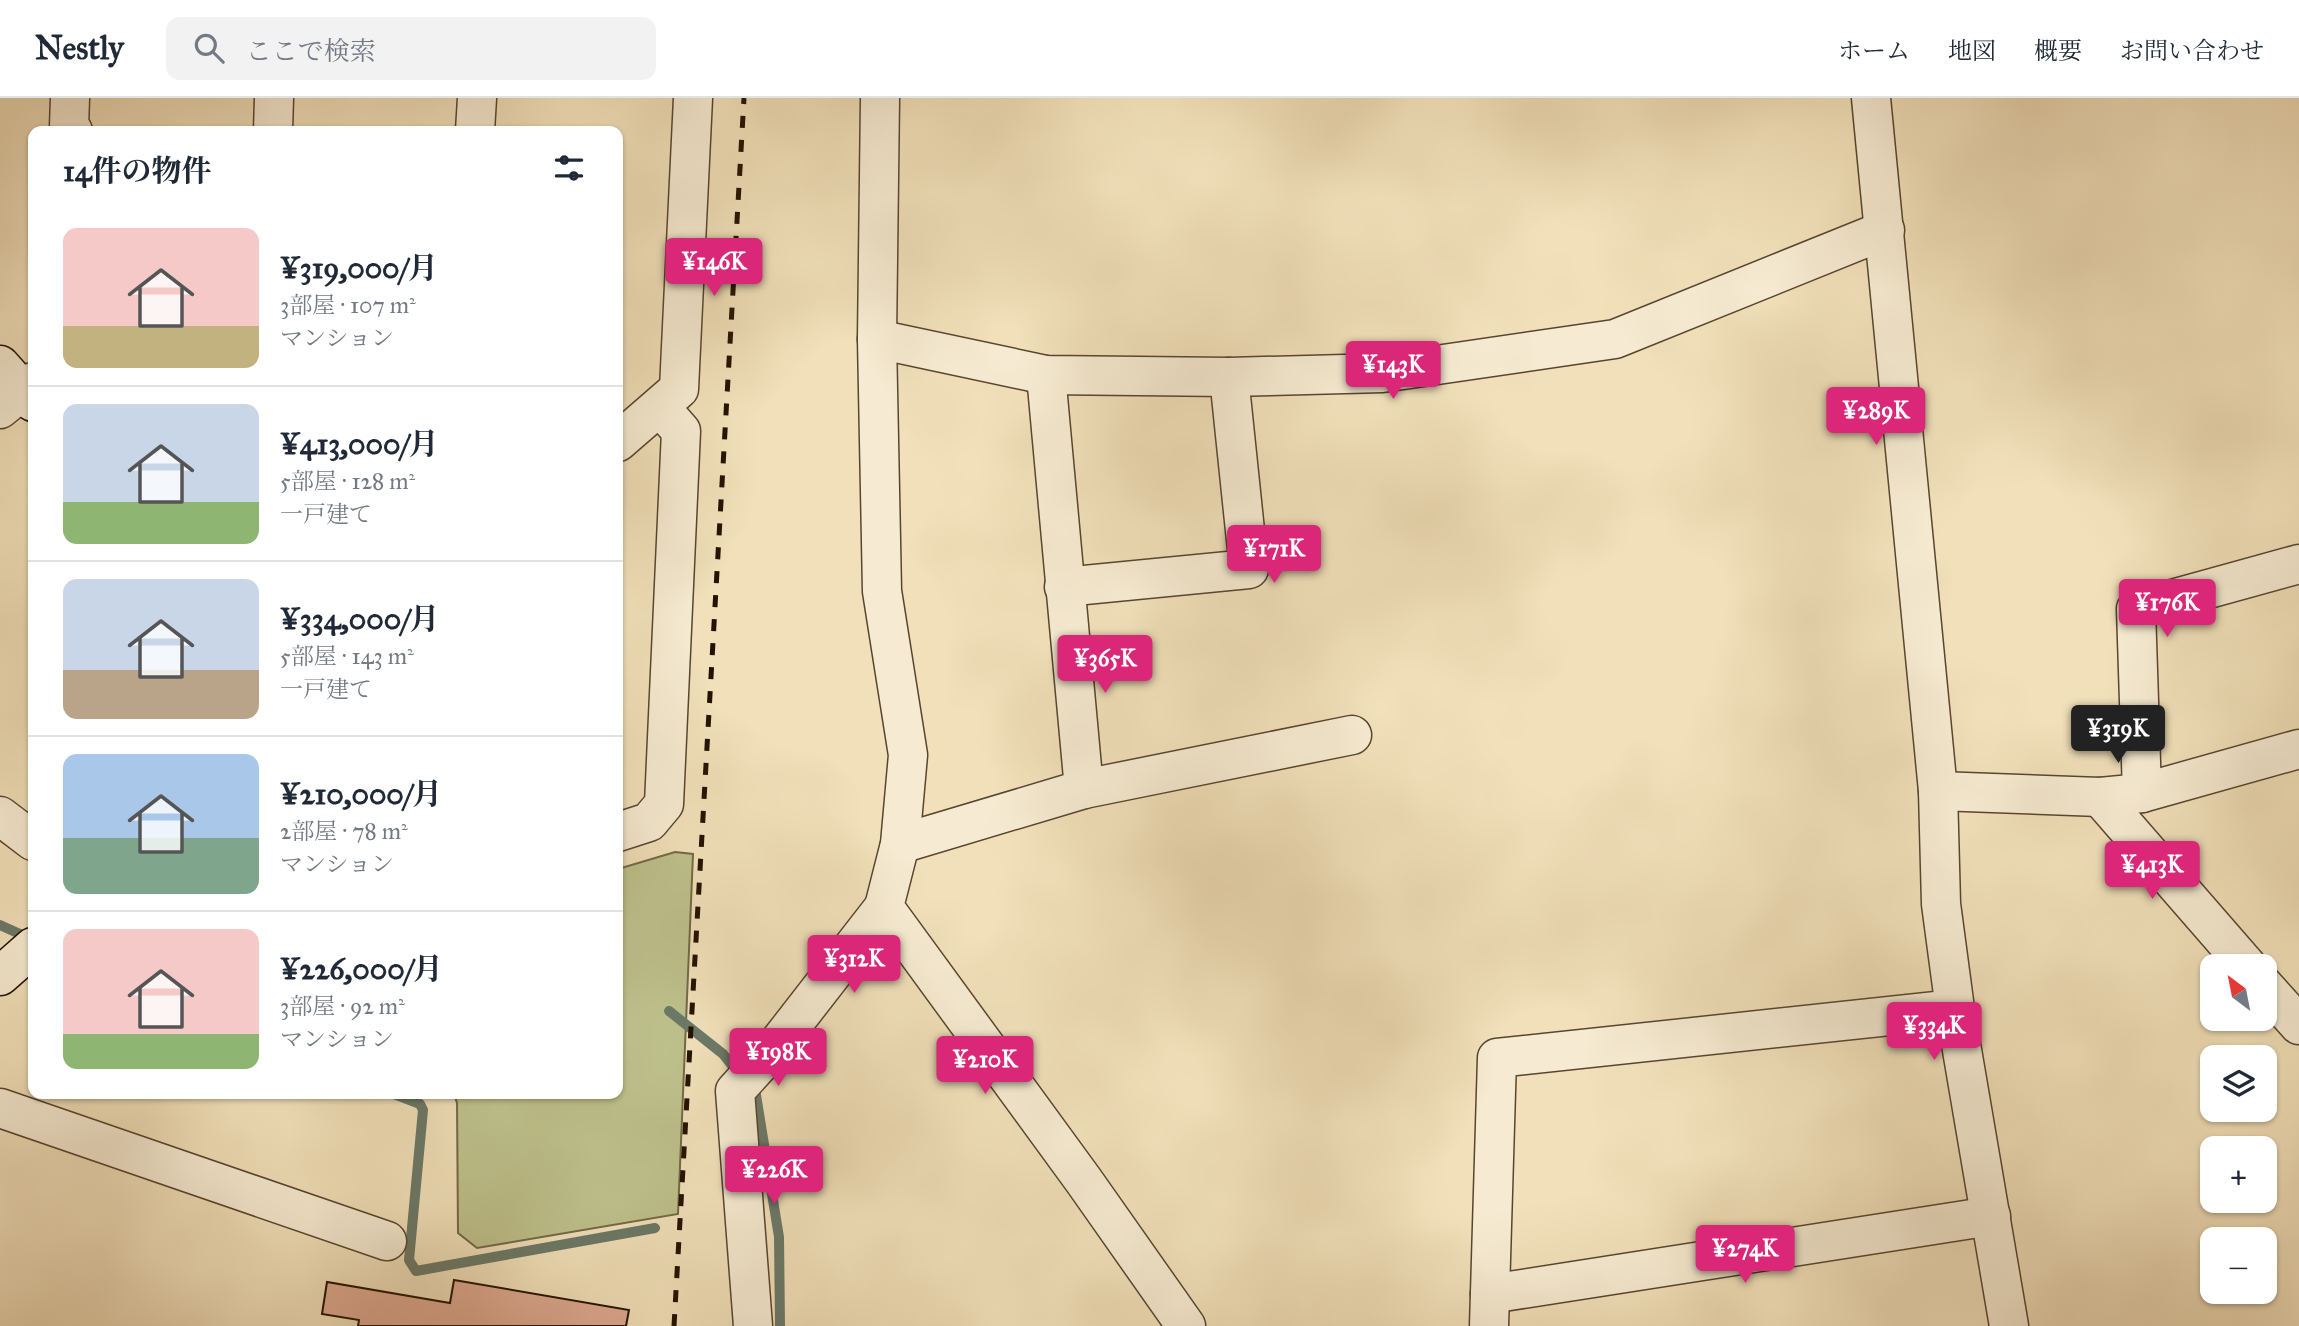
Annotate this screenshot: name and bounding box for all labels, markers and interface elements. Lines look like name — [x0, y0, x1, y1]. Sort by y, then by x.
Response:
search box — [166, 17, 656, 80]
text: Nestly — [35, 28, 124, 68]
icon: search — [190, 29, 228, 67]
text: ここで検索 — [246, 35, 376, 67]
text: ホーム — [1838, 36, 1910, 66]
text: 地図 — [1948, 36, 1996, 66]
text: 概要 — [2034, 36, 2082, 66]
text: お問い合わせ — [2120, 36, 2264, 66]
icon: filters — [550, 149, 588, 187]
text: 14件の物件 — [63, 153, 212, 189]
pin: ¥146K — [665, 238, 763, 298]
text: ¥146K — [681, 247, 747, 275]
text: ¥319,000/月 — [280, 250, 438, 286]
icon: home — [119, 256, 203, 340]
text: 3部屋 · 107 m² — [280, 291, 416, 319]
text: マンション — [280, 324, 394, 352]
pin: ¥143K — [1344, 342, 1442, 401]
text: ¥143K — [1362, 350, 1424, 378]
pin: ¥289K — [1827, 388, 1925, 447]
text: ¥289K — [1842, 396, 1910, 424]
text: ¥413,000/月 — [280, 426, 438, 462]
icon: home — [119, 432, 203, 516]
text: 5部屋 · 128 m² — [280, 467, 415, 495]
text: 一戸建て — [280, 500, 372, 528]
pin: ¥171K — [1225, 526, 1323, 585]
text: ¥171K — [1243, 534, 1305, 562]
pin: ¥176K — [2118, 580, 2216, 639]
text: ¥176K — [2135, 588, 2199, 616]
text: ¥334,000/月 — [280, 601, 439, 637]
icon: home — [119, 607, 203, 691]
pin: ¥365K — [1056, 636, 1154, 695]
text: 5部屋 · 143 m² — [280, 642, 414, 670]
text: ¥365K — [1073, 644, 1137, 672]
text: 一戸建て — [280, 675, 372, 703]
pin: ¥319K — [2069, 706, 2167, 765]
text: ¥319K — [2087, 714, 2149, 742]
text: ¥210,000/月 — [280, 776, 442, 812]
icon: home — [119, 782, 203, 866]
text: 2部屋 · 78 m² — [280, 817, 408, 845]
pin: ¥413K — [2103, 842, 2201, 901]
text: マンション — [280, 850, 394, 878]
text: ¥413K — [2121, 850, 2183, 878]
pin: ¥312K — [805, 936, 903, 995]
text: ¥312K — [823, 944, 885, 972]
text: ¥226,000/月 — [280, 951, 443, 987]
north arrow — [2200, 954, 2277, 1031]
map controls — [2200, 954, 2277, 1304]
icon: home — [119, 957, 203, 1041]
text: 3部屋 · 92 m² — [280, 992, 405, 1020]
pin: ¥334K — [1885, 1002, 1983, 1062]
text: ¥334K — [1903, 1011, 1965, 1039]
text: マンション — [280, 1025, 394, 1053]
pin: ¥198K — [729, 1028, 827, 1088]
text: ¥198K — [746, 1037, 810, 1065]
pin: ¥210K — [936, 1037, 1034, 1096]
text: ¥210K — [952, 1045, 1018, 1073]
button: layers — [2200, 1045, 2277, 1122]
button: + — [2200, 1136, 2277, 1213]
pin: ¥226K — [725, 1146, 823, 1206]
text: ¥226K — [741, 1155, 807, 1183]
pin: ¥274K — [1696, 1226, 1794, 1285]
button: − — [2200, 1227, 2277, 1304]
text: ¥274K — [1712, 1234, 1778, 1262]

